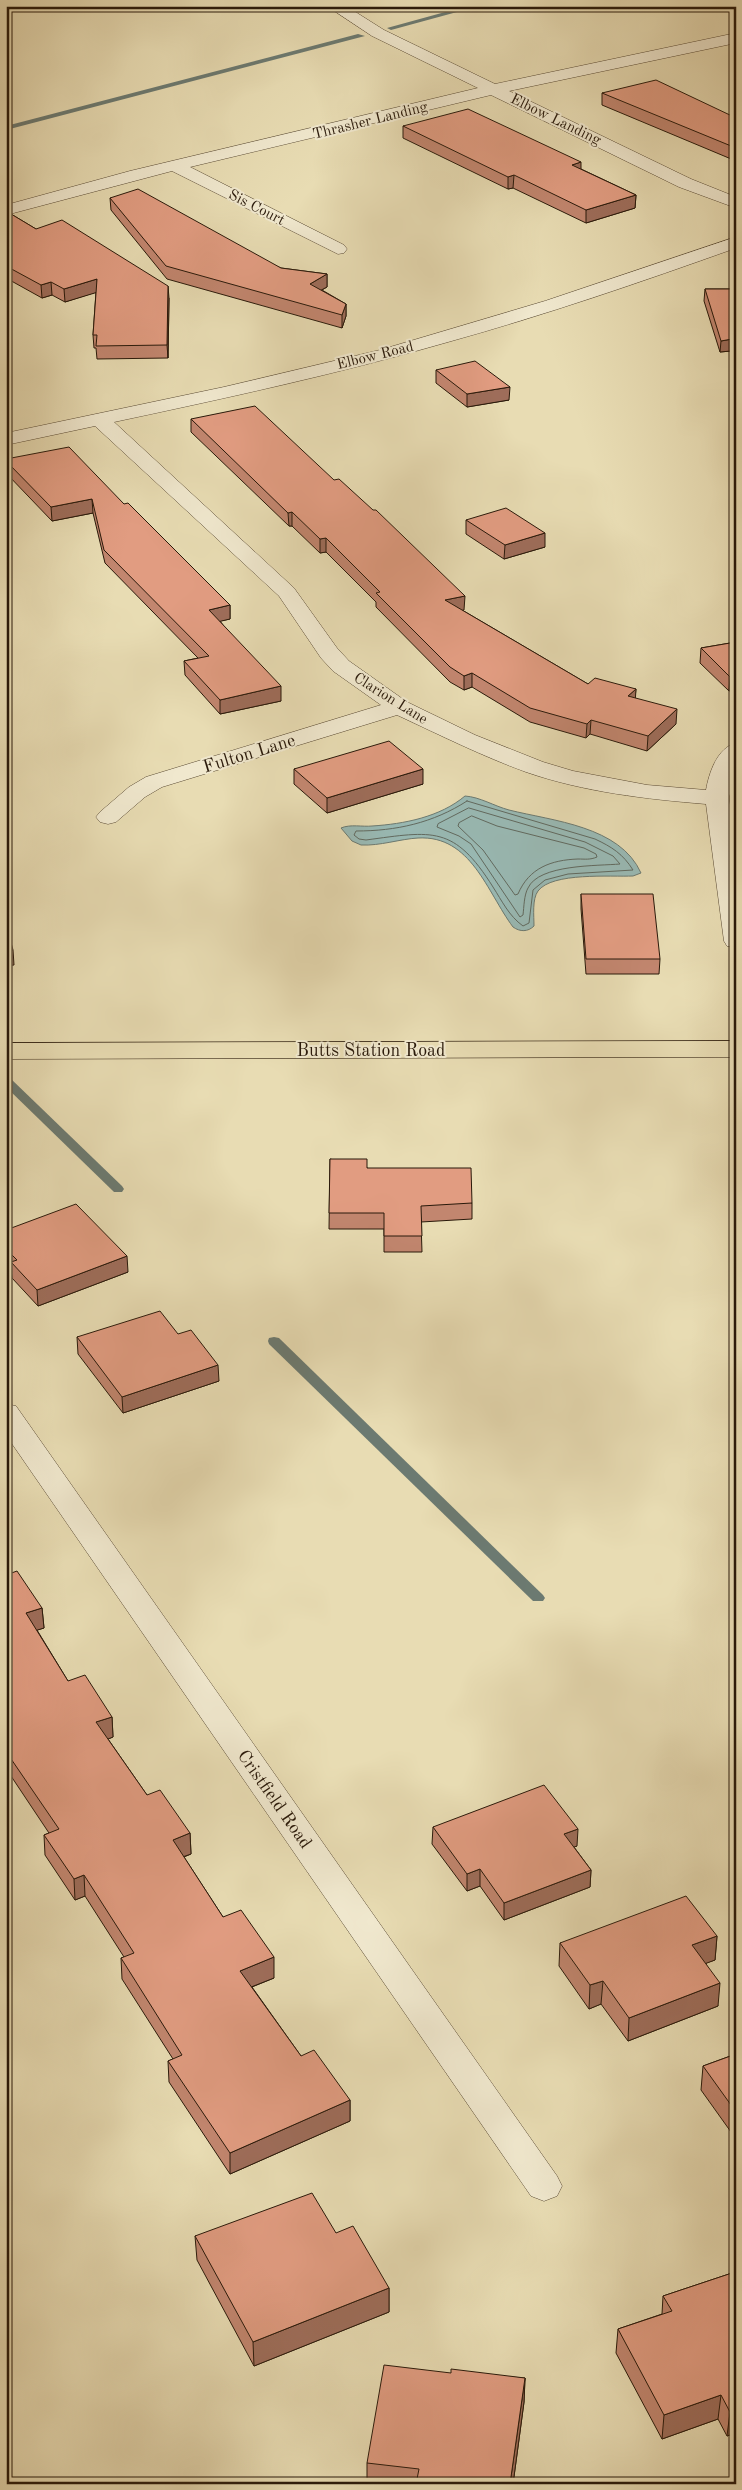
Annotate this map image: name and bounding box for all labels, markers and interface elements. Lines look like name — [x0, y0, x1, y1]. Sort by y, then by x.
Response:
street label: Elbow Landing — [508, 92, 603, 149]
street label: Thrasher Landing — [311, 100, 429, 143]
street label: Sis Court — [226, 188, 287, 229]
street label: Elbow Road — [335, 340, 415, 373]
street label: Clarion Lane — [351, 671, 430, 728]
street label: Fulton Lane — [201, 731, 298, 777]
street label: Butts Station Road — [297, 1042, 445, 1060]
street label: Cristfield Road — [234, 1747, 315, 1852]

